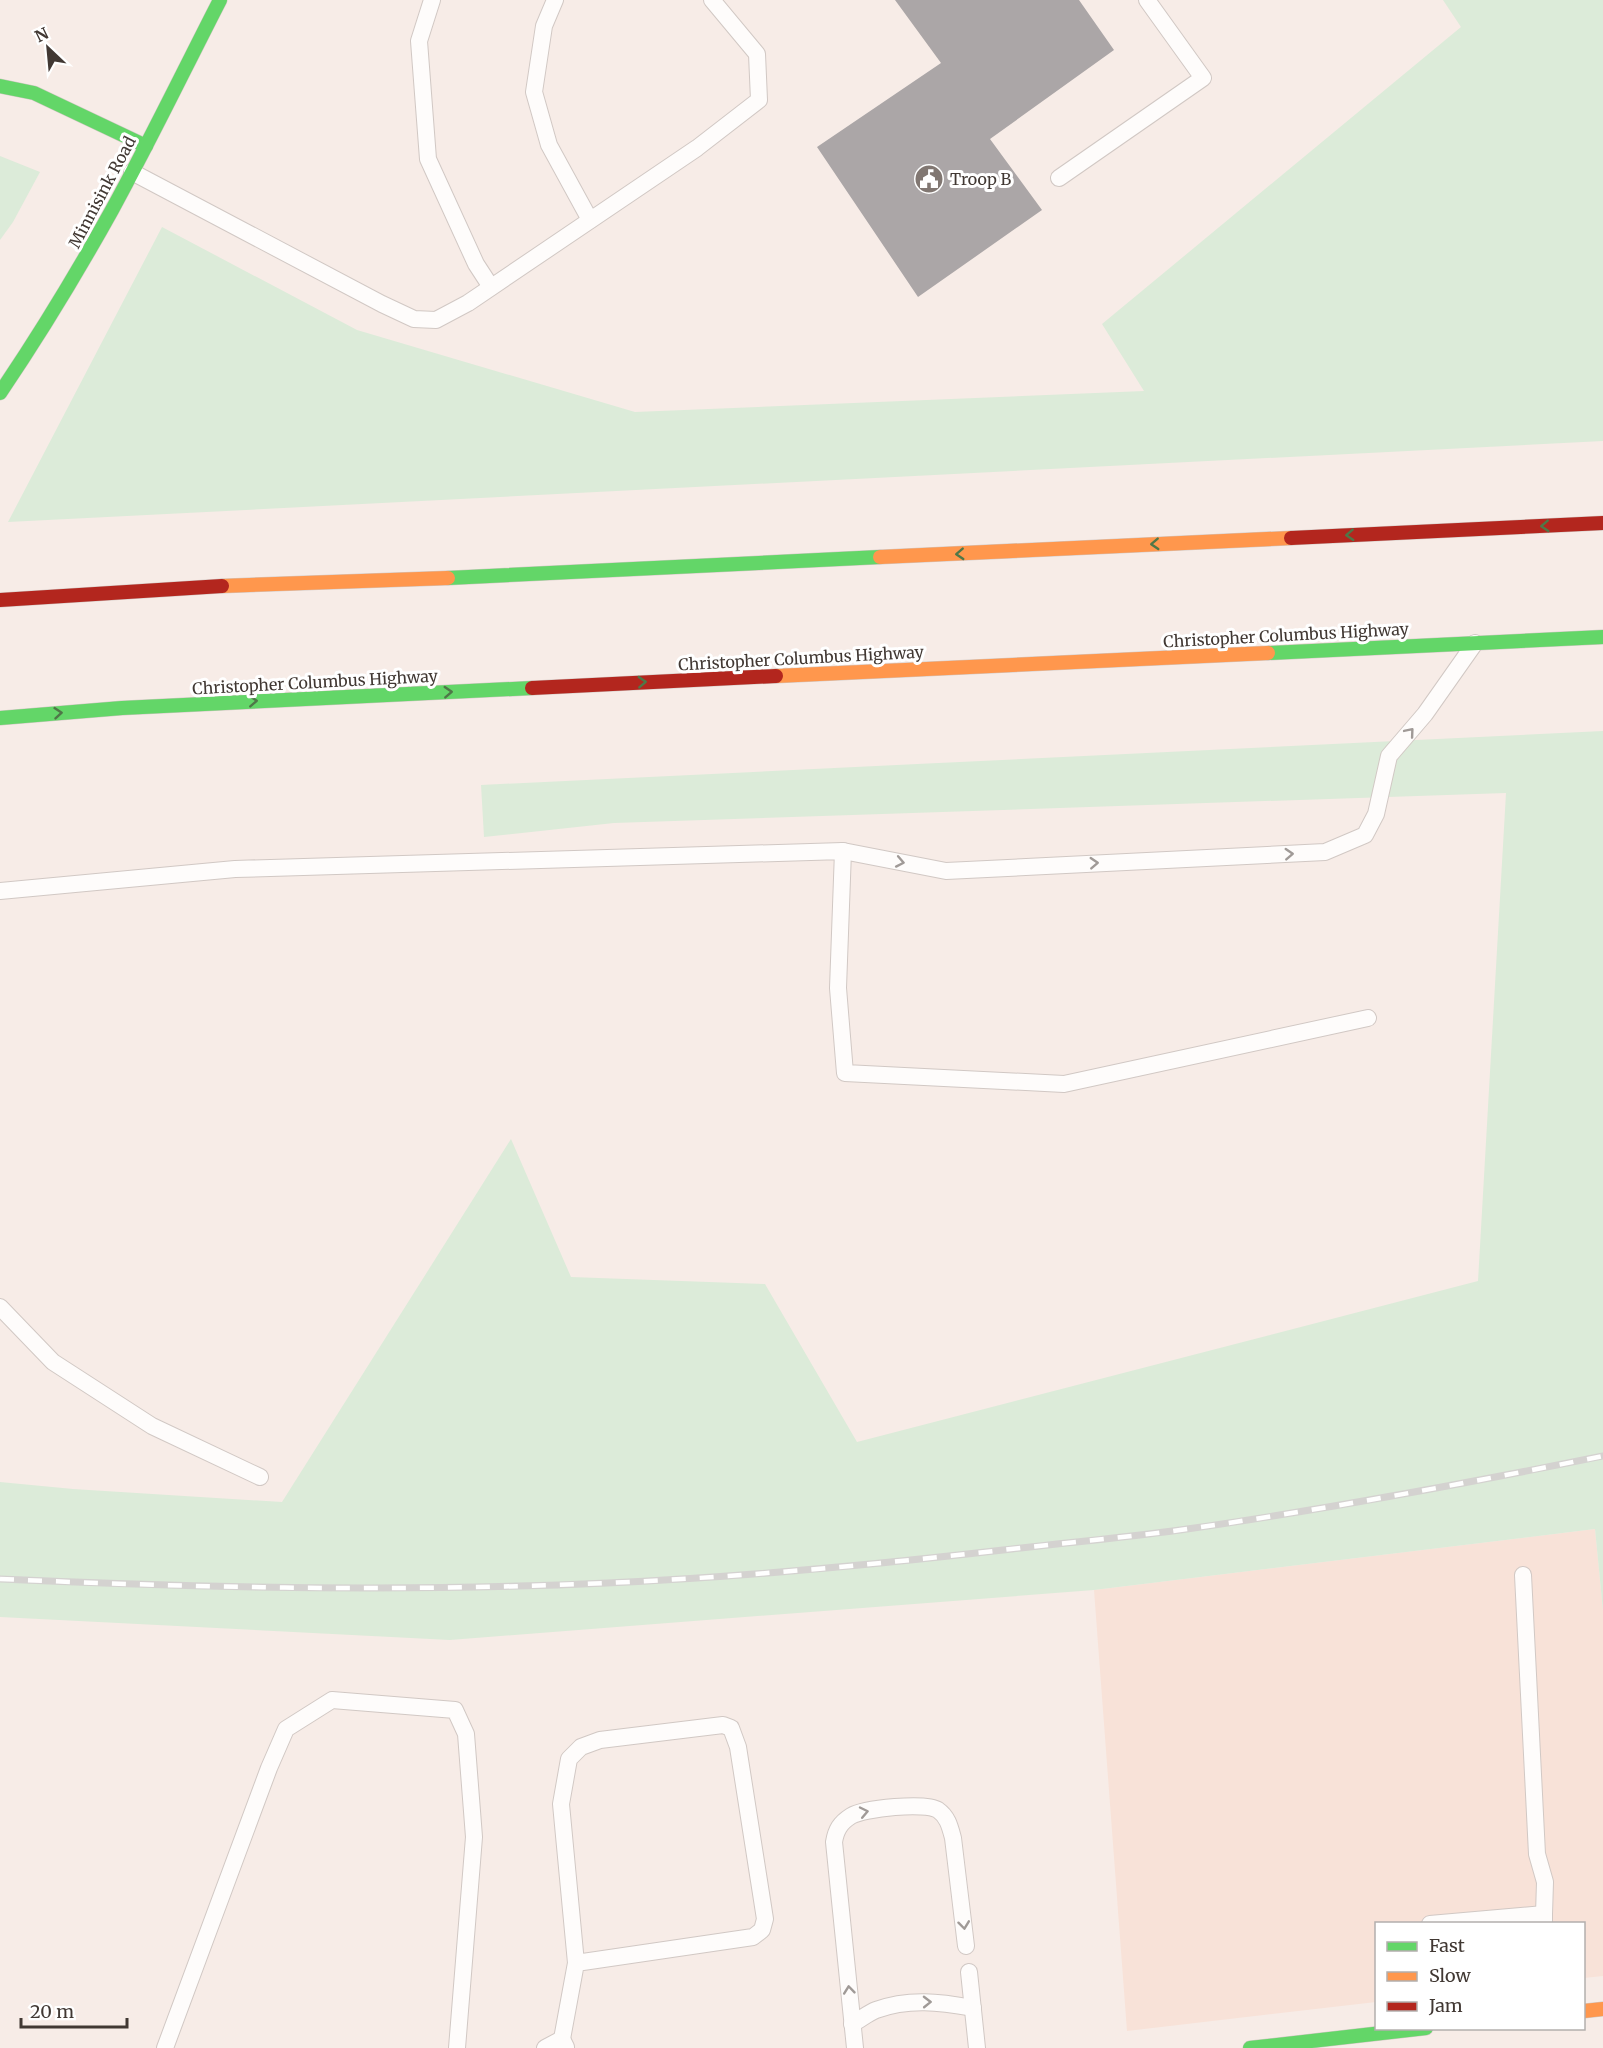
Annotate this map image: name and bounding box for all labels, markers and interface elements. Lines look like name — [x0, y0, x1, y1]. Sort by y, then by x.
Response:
north arrow — [18, 18, 78, 78]
text: N — [31, 23, 52, 46]
street label: Minnisink Road — [64, 132, 140, 251]
public building icon: Troop B — [913, 163, 945, 195]
place label: Troop B — [950, 169, 1012, 189]
one-way arrow — [1540, 519, 1549, 532]
one-way arrow — [1345, 528, 1354, 541]
one-way arrow — [1151, 538, 1160, 551]
one-way arrow — [956, 547, 965, 560]
street label: Christopher Columbus Highway — [1163, 619, 1410, 651]
street label: Christopher Columbus Highway — [678, 642, 925, 674]
street label: Christopher Columbus Highway — [192, 666, 439, 698]
one-way arrow — [638, 676, 647, 689]
one-way arrow — [443, 685, 452, 698]
one-way arrow — [248, 695, 257, 708]
one-way arrow — [54, 707, 63, 720]
one-way arrow — [1402, 727, 1413, 738]
one-way arrow — [1284, 847, 1293, 860]
one-way arrow — [895, 855, 905, 868]
one-way arrow — [1089, 857, 1098, 870]
one-way arrow — [859, 1807, 869, 1820]
one-way arrow — [957, 1920, 969, 1929]
legend — [1375, 1922, 1585, 2030]
text: Fast — [1429, 1934, 1465, 1957]
text: Slow — [1429, 1964, 1472, 1987]
one-way arrow — [843, 1985, 856, 1994]
scale bar — [21, 1991, 128, 2029]
text: Jam — [1428, 1994, 1463, 2017]
one-way arrow — [922, 1996, 931, 2008]
text: 20 m — [30, 2000, 74, 2023]

